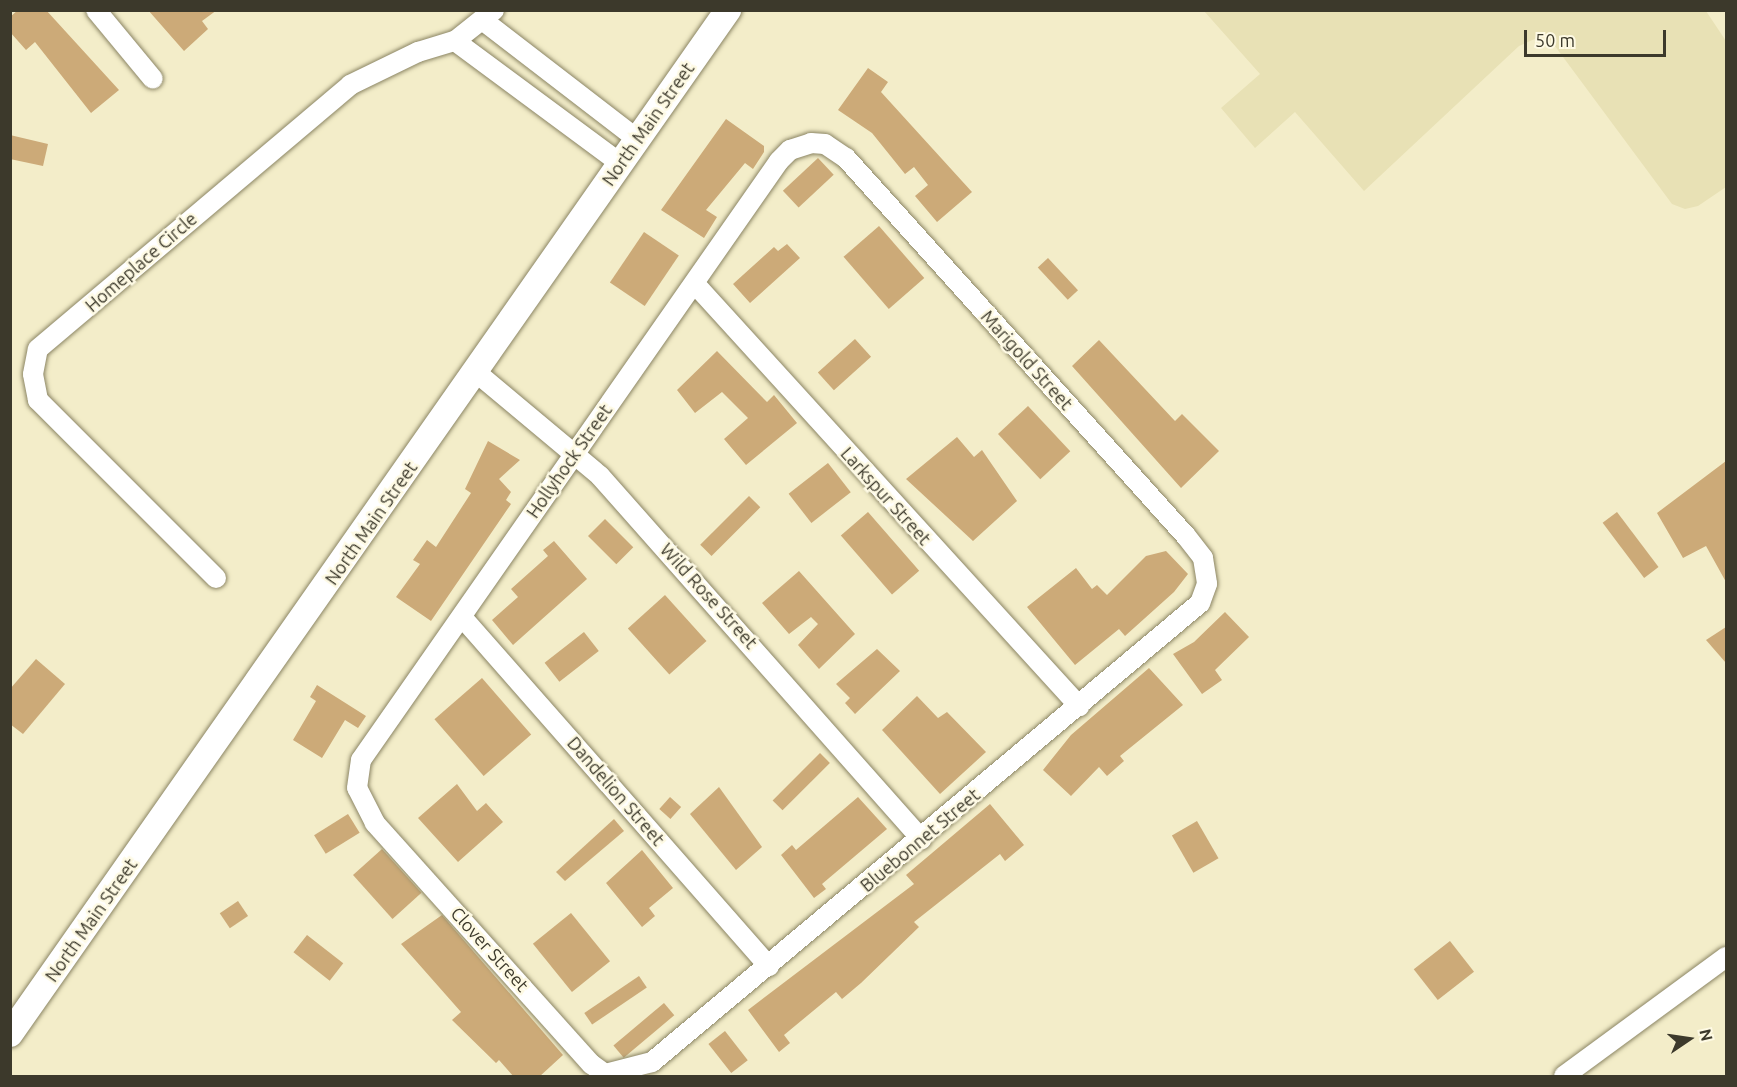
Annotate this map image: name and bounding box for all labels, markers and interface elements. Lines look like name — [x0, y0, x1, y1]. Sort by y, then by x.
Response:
scale bar — [1527, 18, 1670, 56]
text: 50 m — [1535, 30, 1575, 50]
street label: North Main Street — [597, 58, 699, 190]
street label: Homeplace Circle — [81, 208, 201, 316]
street label: Marigold Street — [977, 306, 1077, 414]
street label: Hollyhock Street — [522, 400, 616, 522]
street label: Larkspur Street — [836, 443, 936, 549]
street label: North Main Street — [320, 457, 422, 589]
street label: Wild Rose Street — [656, 539, 762, 653]
street label: Dandelion Street — [563, 732, 669, 850]
street label: Bluebonnet Street — [856, 784, 984, 896]
street label: North Main Street — [40, 854, 142, 986]
street label: Clover Street — [446, 902, 534, 996]
north arrow — [1659, 1009, 1719, 1069]
text: N — [1696, 1027, 1717, 1043]

